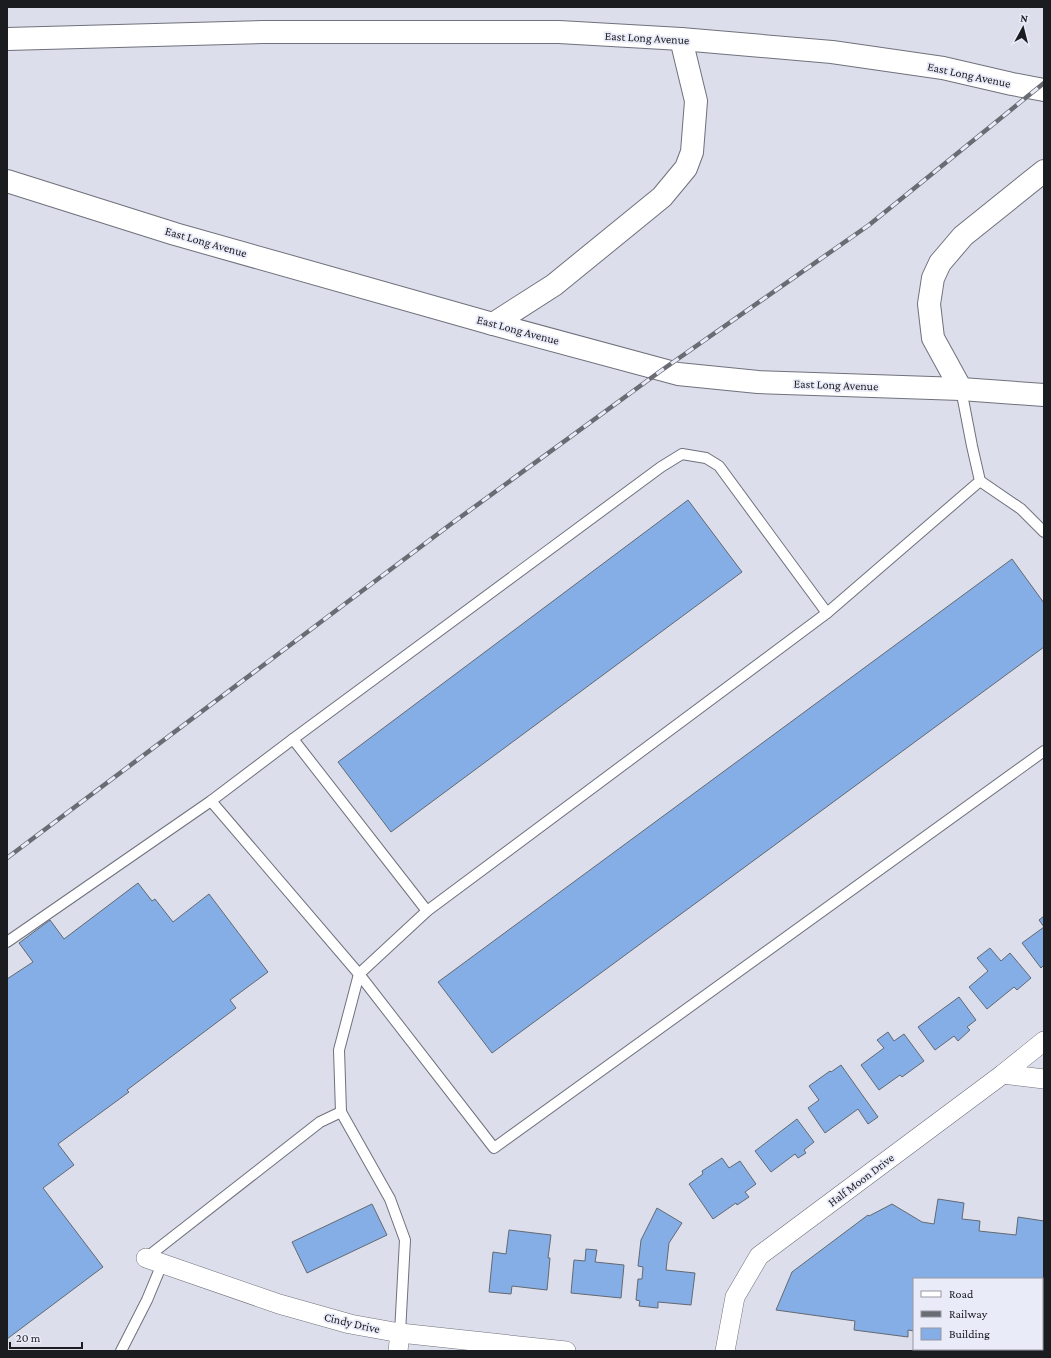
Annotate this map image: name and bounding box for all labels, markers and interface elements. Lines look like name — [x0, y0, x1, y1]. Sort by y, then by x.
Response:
north arrow — [1003, 8, 1043, 48]
text: N — [1020, 12, 1029, 25]
street label: East Long Avenue — [604, 29, 690, 47]
street label: East Long Avenue — [926, 59, 1012, 91]
street label: East Long Avenue — [163, 224, 249, 260]
street label: East Long Avenue — [475, 312, 561, 348]
street label: East Long Avenue — [793, 377, 879, 393]
street label: Half Moon Drive — [825, 1151, 897, 1209]
legend — [913, 1278, 1043, 1350]
text: Road — [949, 1287, 974, 1301]
text: Railway — [949, 1307, 988, 1321]
street label: Cindy Drive — [323, 1310, 381, 1336]
scale bar — [10, 1324, 82, 1350]
text: Building — [949, 1327, 990, 1341]
text: 20 m — [16, 1331, 41, 1345]

